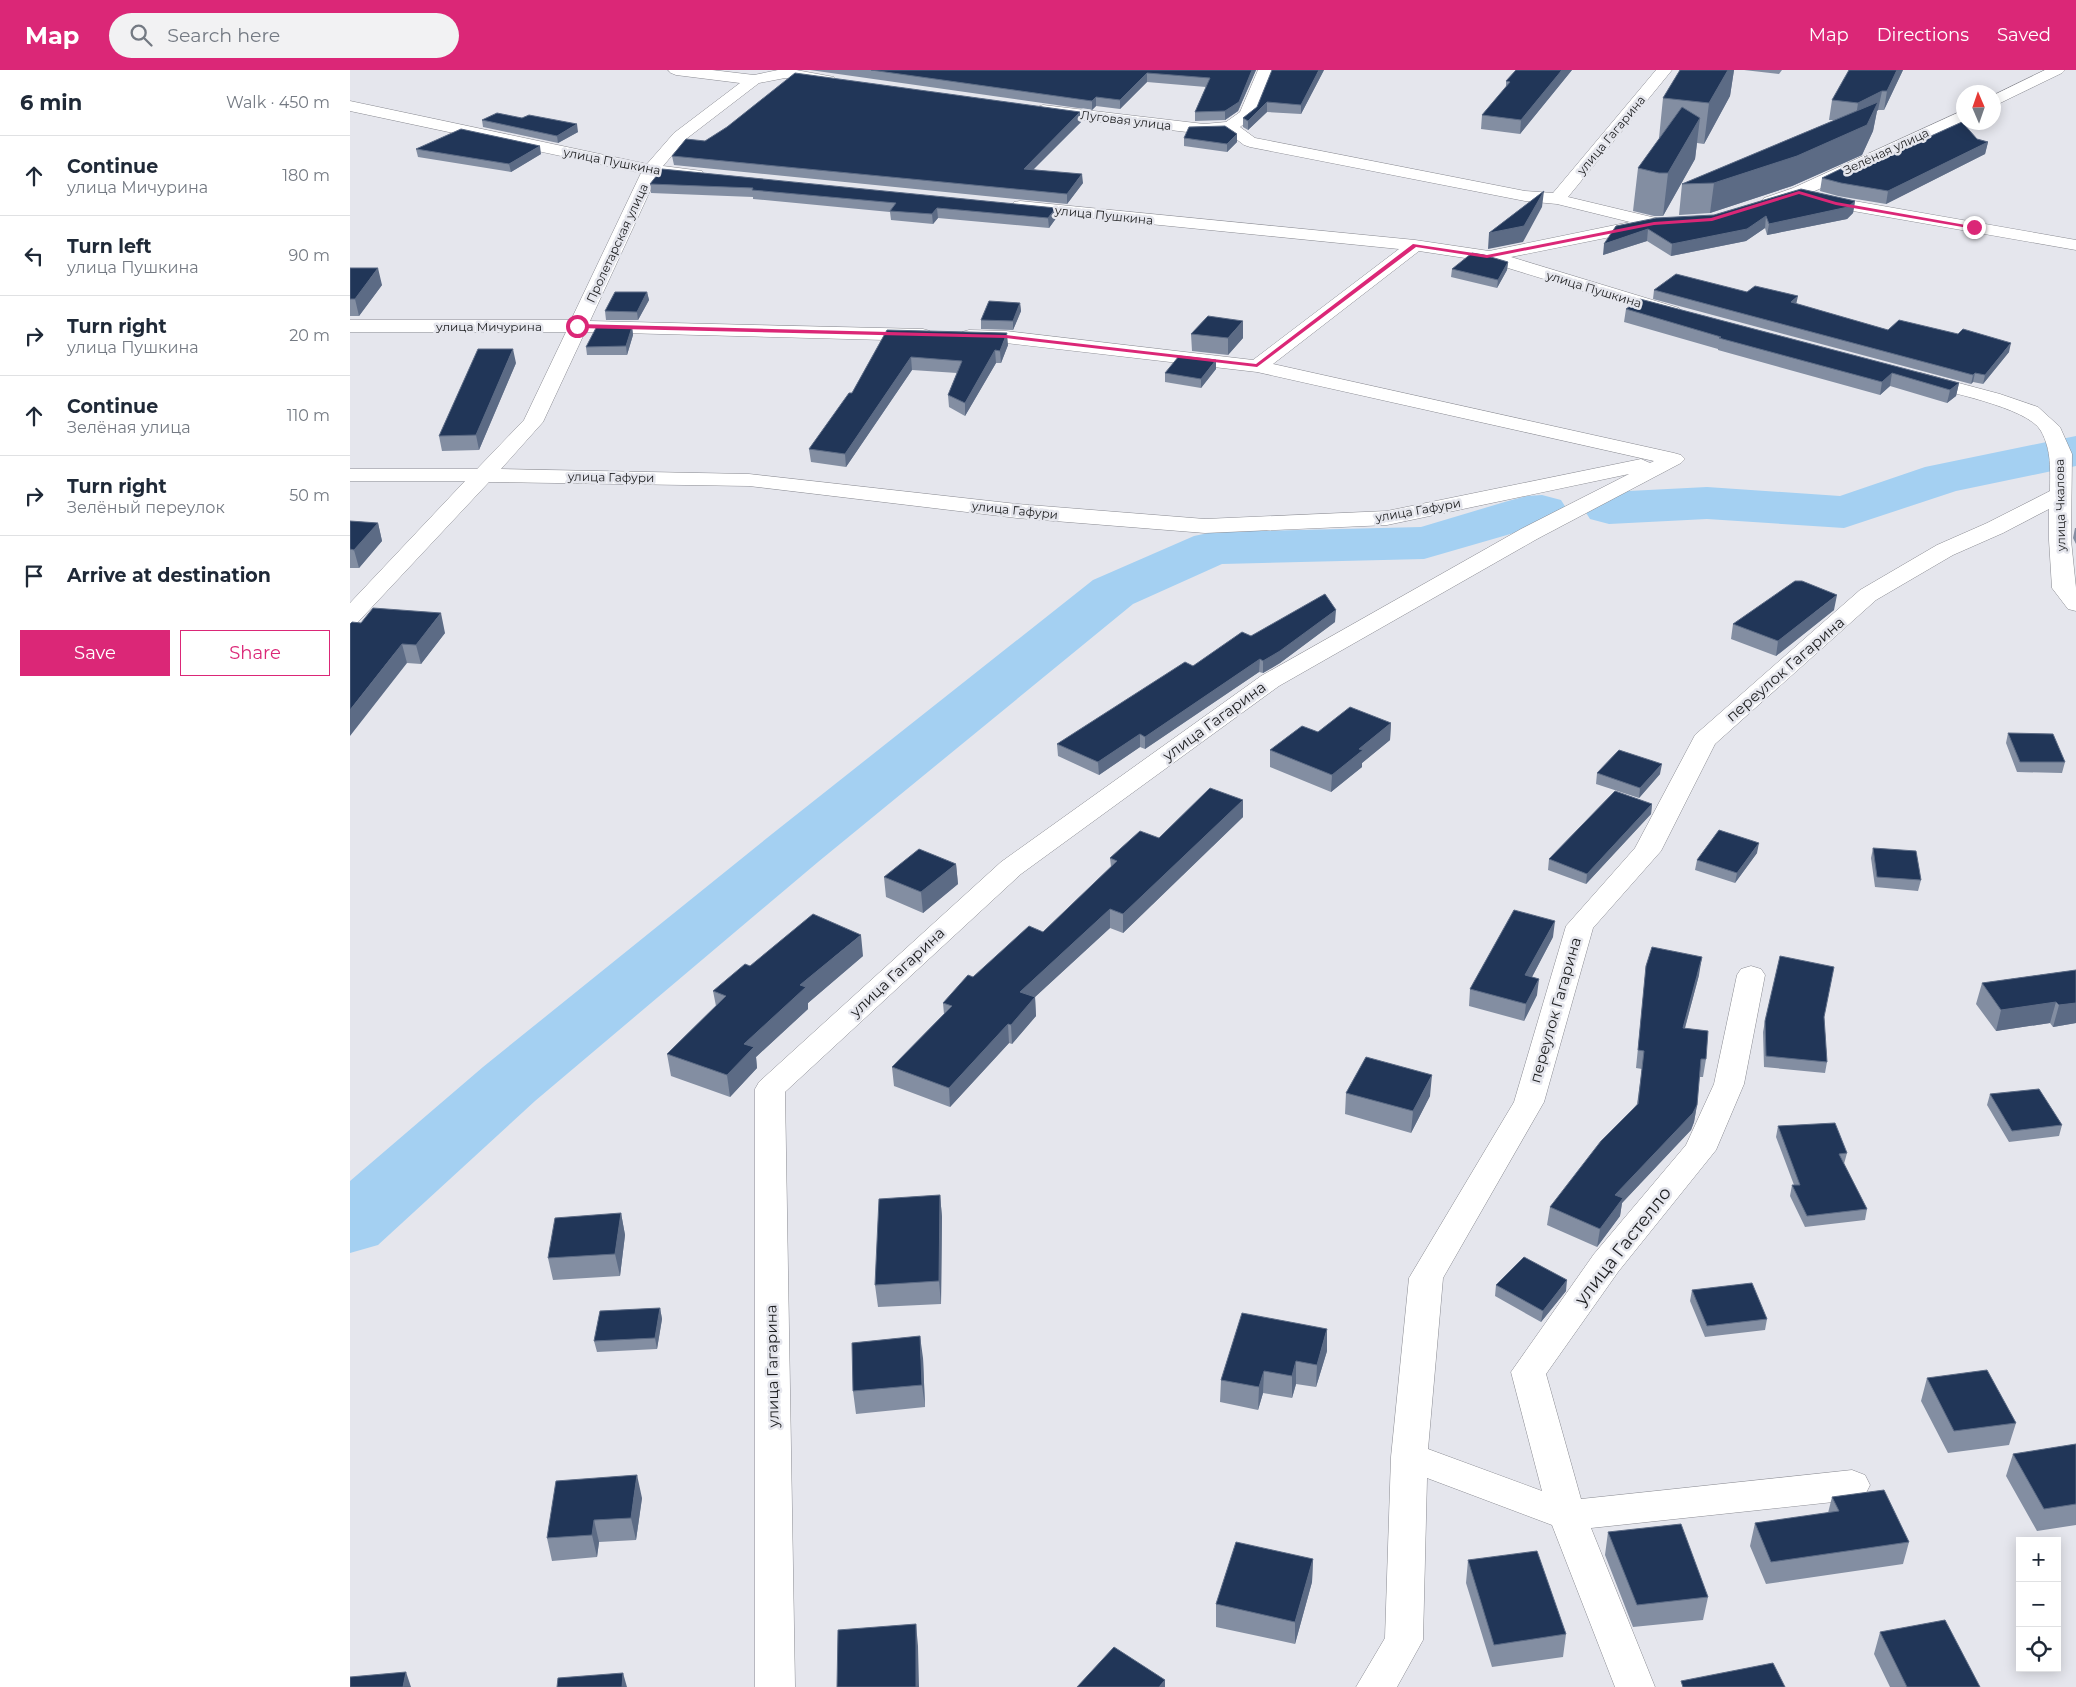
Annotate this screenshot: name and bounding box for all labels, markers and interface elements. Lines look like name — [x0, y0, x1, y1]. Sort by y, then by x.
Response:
search box — [109, 13, 459, 58]
text: Map — [25, 21, 79, 50]
icon: search — [127, 21, 155, 49]
text: Search here — [167, 24, 280, 47]
text: Map — [1809, 24, 1849, 46]
text: Directions — [1877, 24, 1969, 46]
text: Saved — [1997, 24, 2051, 46]
north arrow — [1956, 85, 2001, 130]
text: 6 min — [20, 90, 82, 115]
street label: улица Гагарина — [1573, 92, 1648, 178]
text: Walk · 450 m — [226, 93, 330, 112]
street label: Луговая улица — [1080, 107, 1172, 133]
street label: Зелёная улица — [1841, 125, 1931, 177]
street label: улица Пушкина — [561, 144, 662, 178]
text: Continue — [67, 155, 158, 178]
icon: ahead — [20, 162, 48, 190]
text: 180 m — [282, 166, 330, 185]
text: улица Мичурина — [67, 178, 208, 197]
street label: Пролетарская улица — [583, 181, 651, 305]
street label: улица Пушкина — [1053, 202, 1154, 228]
route end — [1963, 216, 1986, 239]
text: Turn left — [67, 235, 152, 258]
icon: left — [20, 242, 48, 270]
text: 90 m — [288, 246, 330, 265]
text: улица Пушкина — [67, 258, 199, 277]
street label: улица Пушкина — [1544, 267, 1643, 311]
text: Turn right — [67, 315, 167, 338]
route start — [566, 315, 589, 338]
street label: улица Мичурина — [435, 319, 542, 334]
icon: right — [20, 322, 48, 350]
text: 20 m — [289, 326, 330, 345]
text: улица Пушкина — [67, 338, 199, 357]
text: Continue — [67, 395, 158, 418]
icon: ahead — [20, 402, 48, 430]
text: 110 m — [287, 406, 330, 425]
text: Зелёная улица — [67, 418, 191, 437]
street label: улица Чкалова — [2052, 459, 2068, 552]
street label: улица Гафури — [567, 469, 654, 485]
text: Turn right — [67, 475, 167, 498]
icon: right — [20, 482, 48, 510]
text: 50 m — [289, 486, 330, 505]
street label: улица Гафури — [1373, 495, 1462, 525]
text: Зелёный переулок — [67, 498, 225, 517]
street label: улица Гафури — [970, 498, 1059, 522]
icon: arrive — [20, 562, 48, 590]
text: Arrive at destination — [67, 564, 271, 587]
street label: переулок Гагарина — [1722, 612, 1848, 726]
button: Save — [20, 630, 170, 676]
button: Share — [180, 630, 330, 676]
street label: улица Гагарина — [1158, 677, 1269, 765]
street label: улица Гагарина — [845, 923, 948, 1022]
street label: переулок Гагарина — [1525, 935, 1585, 1085]
street label: улица Гастелло — [1569, 1182, 1676, 1310]
street label: улица Гагарина — [761, 1304, 783, 1429]
map controls — [2016, 1537, 2061, 1672]
button: + — [2016, 1537, 2061, 1582]
button: − — [2016, 1582, 2061, 1627]
button: locate — [2016, 1627, 2061, 1672]

